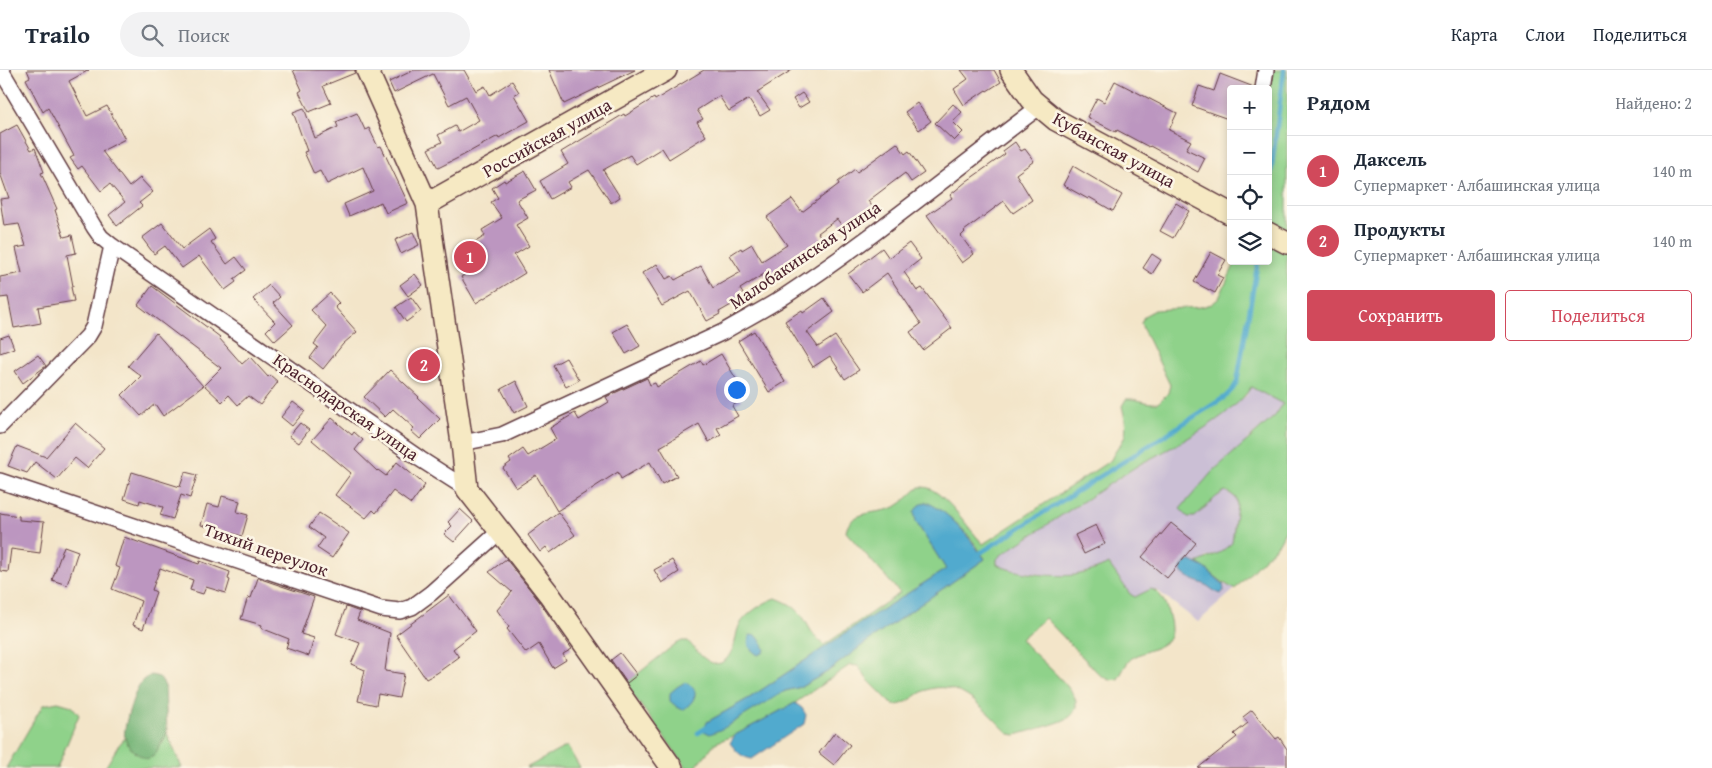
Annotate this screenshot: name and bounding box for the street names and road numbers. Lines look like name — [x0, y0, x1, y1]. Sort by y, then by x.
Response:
street label: Российская улица — [477, 91, 617, 184]
street label: Кубанская улица — [1048, 105, 1181, 195]
street label: Малобакинская улица — [723, 193, 886, 315]
street label: Краснодарская улица — [268, 346, 425, 467]
street label: Тихий переулок — [200, 516, 332, 584]

